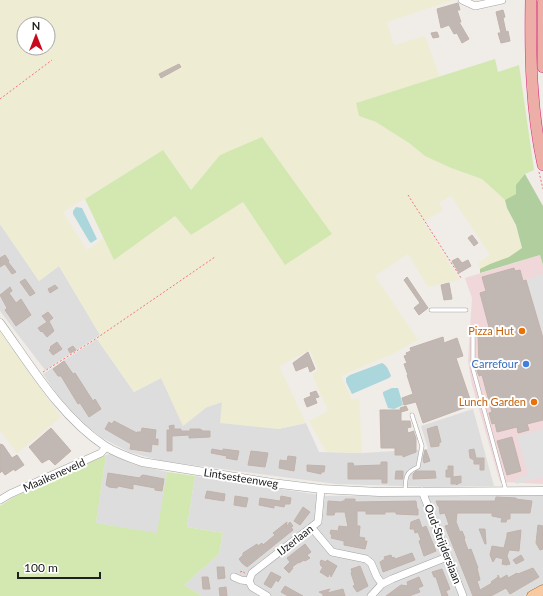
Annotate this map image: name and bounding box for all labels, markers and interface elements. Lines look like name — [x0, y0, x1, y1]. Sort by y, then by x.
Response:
north arrow — [16, 16, 56, 56]
text: N — [32, 19, 40, 32]
place label: Pizza Hut — [468, 324, 514, 337]
marker: Pizza Hut — [517, 326, 527, 336]
place label: Carrefour — [472, 357, 518, 370]
marker: Carrefour — [521, 359, 531, 369]
place label: Lunch Garden — [459, 395, 526, 408]
marker: Lunch Garden — [529, 397, 539, 407]
street label: Maaikeneveld — [21, 455, 87, 494]
street label: Lintsesteenweg — [203, 465, 280, 490]
street label: Oud-Strijderslaan — [422, 502, 465, 586]
street label: IJzerlaan — [274, 522, 315, 558]
scale bar — [18, 554, 100, 580]
text: 100 m — [24, 560, 58, 575]

